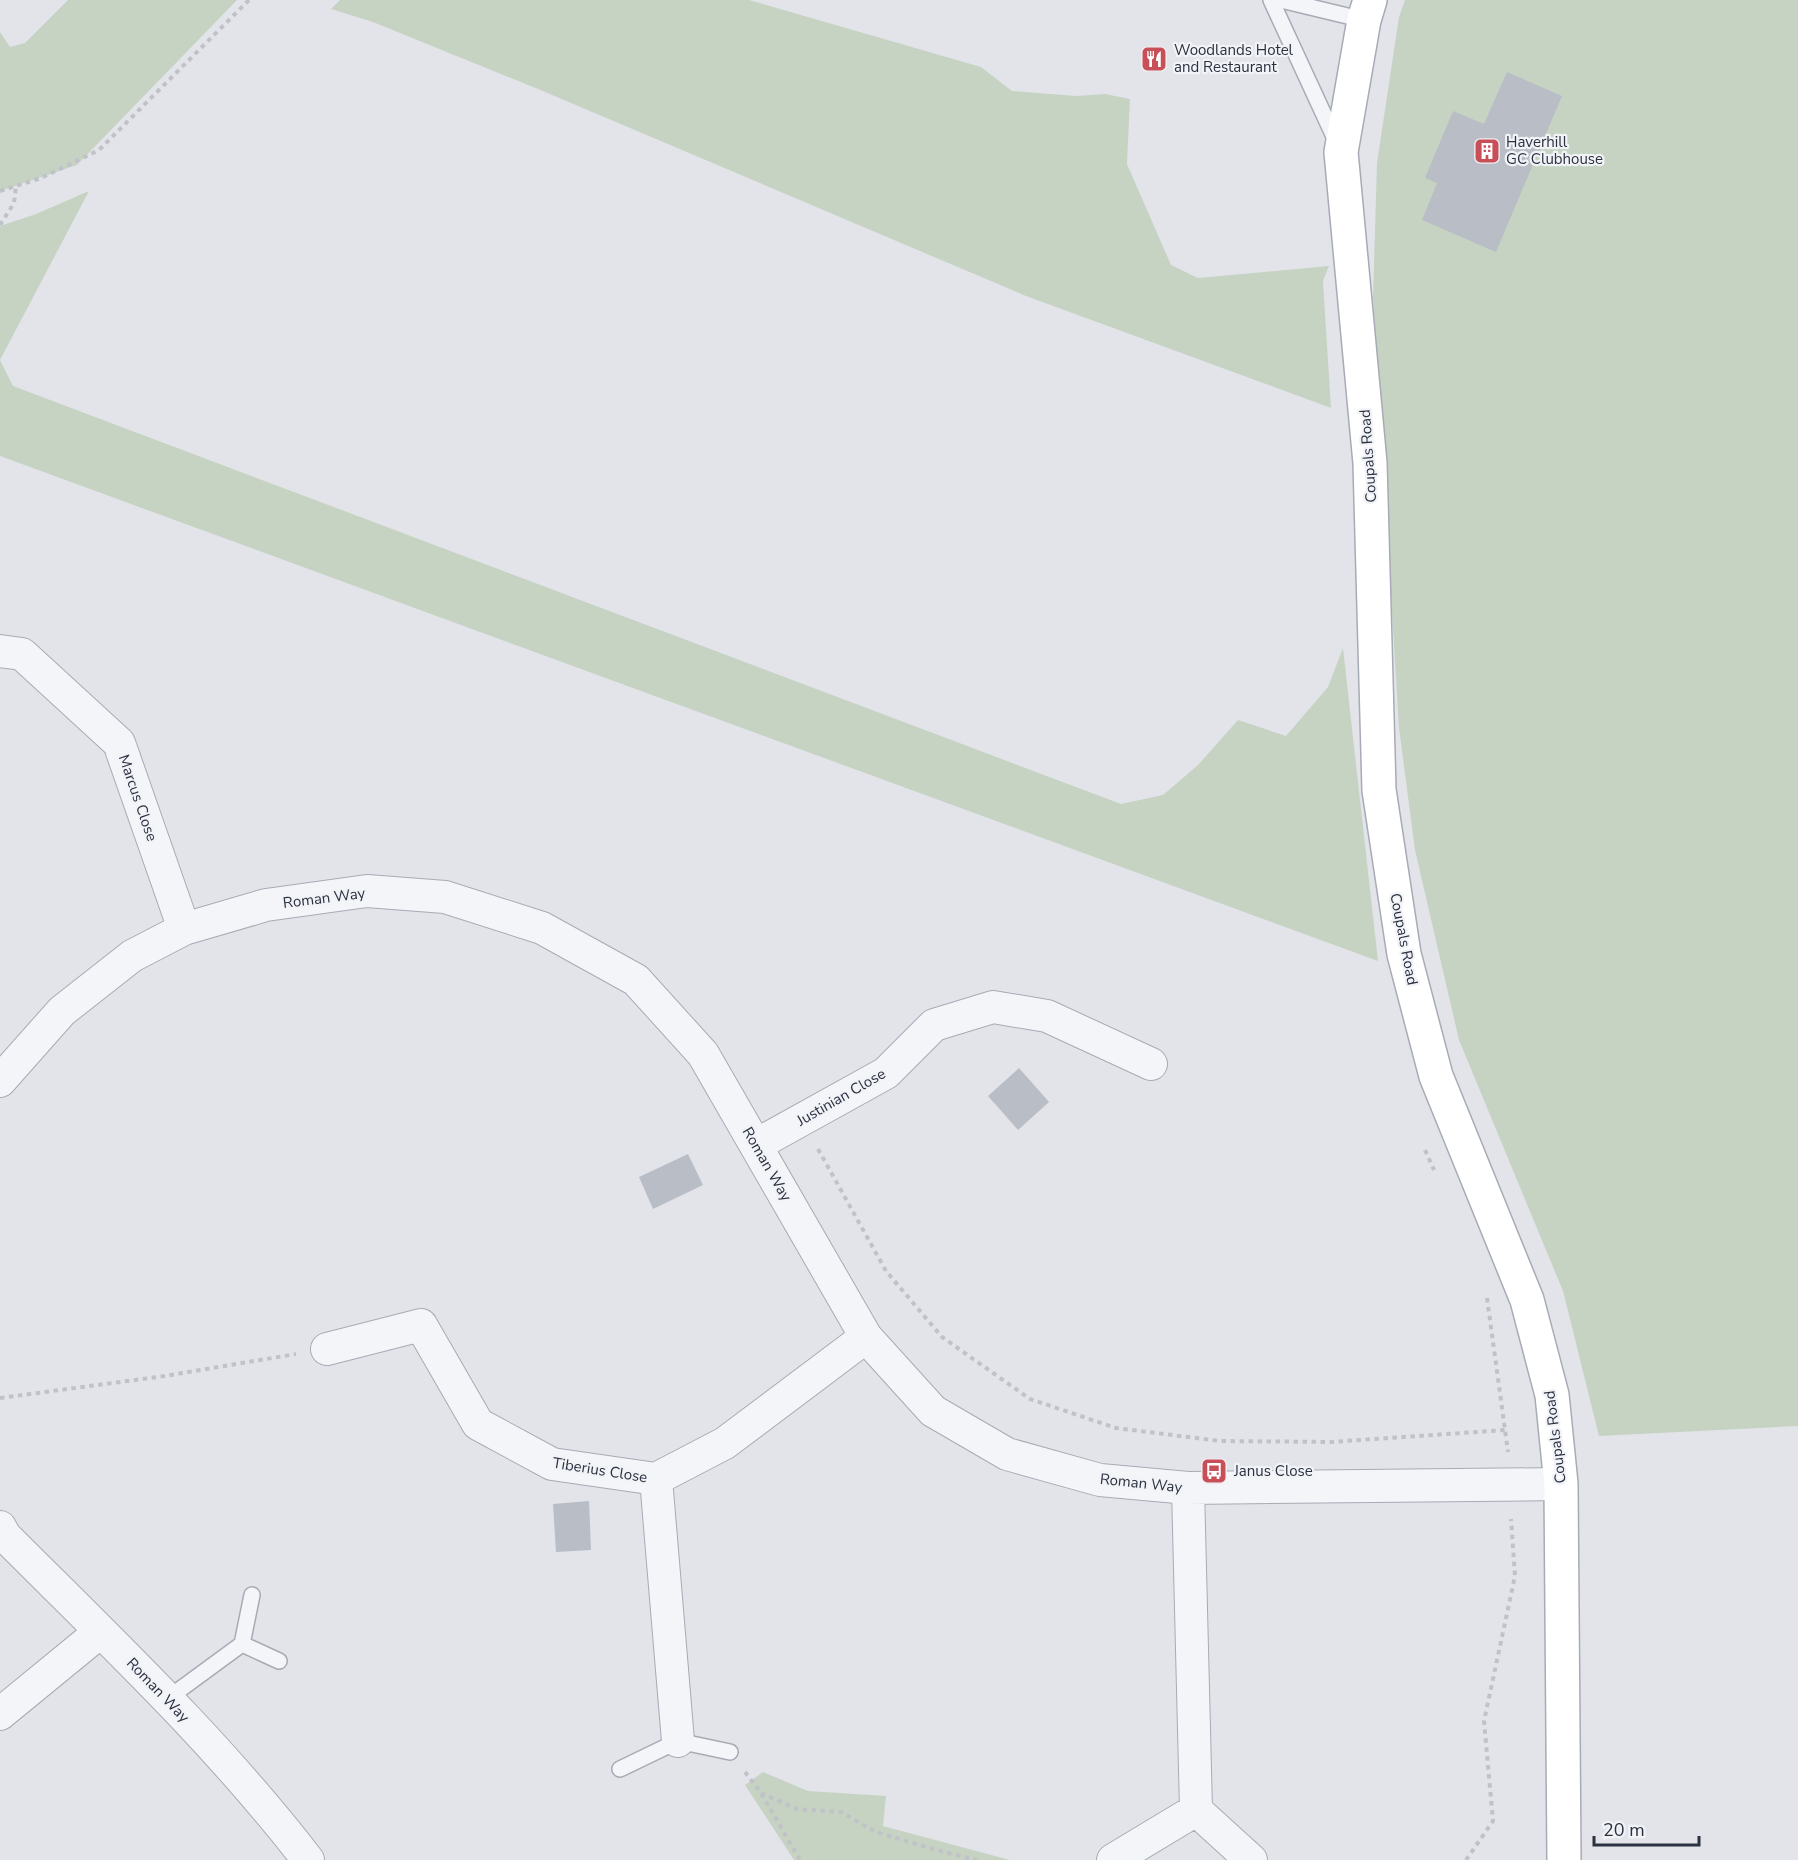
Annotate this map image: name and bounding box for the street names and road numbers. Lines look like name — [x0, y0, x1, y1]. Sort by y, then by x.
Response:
street label: Coupals Road — [1355, 409, 1381, 503]
street label: Marcus Close — [114, 752, 162, 844]
street label: Roman Way — [282, 883, 367, 913]
street label: Coupals Road — [1385, 891, 1423, 987]
street label: Justinian Close — [792, 1063, 889, 1131]
street label: Roman Way — [738, 1123, 796, 1205]
street label: Coupals Road — [1539, 1389, 1571, 1485]
street label: Tiberius Close — [551, 1453, 649, 1487]
street label: Roman Way — [1099, 1469, 1183, 1497]
street label: Roman Way — [122, 1653, 194, 1727]

